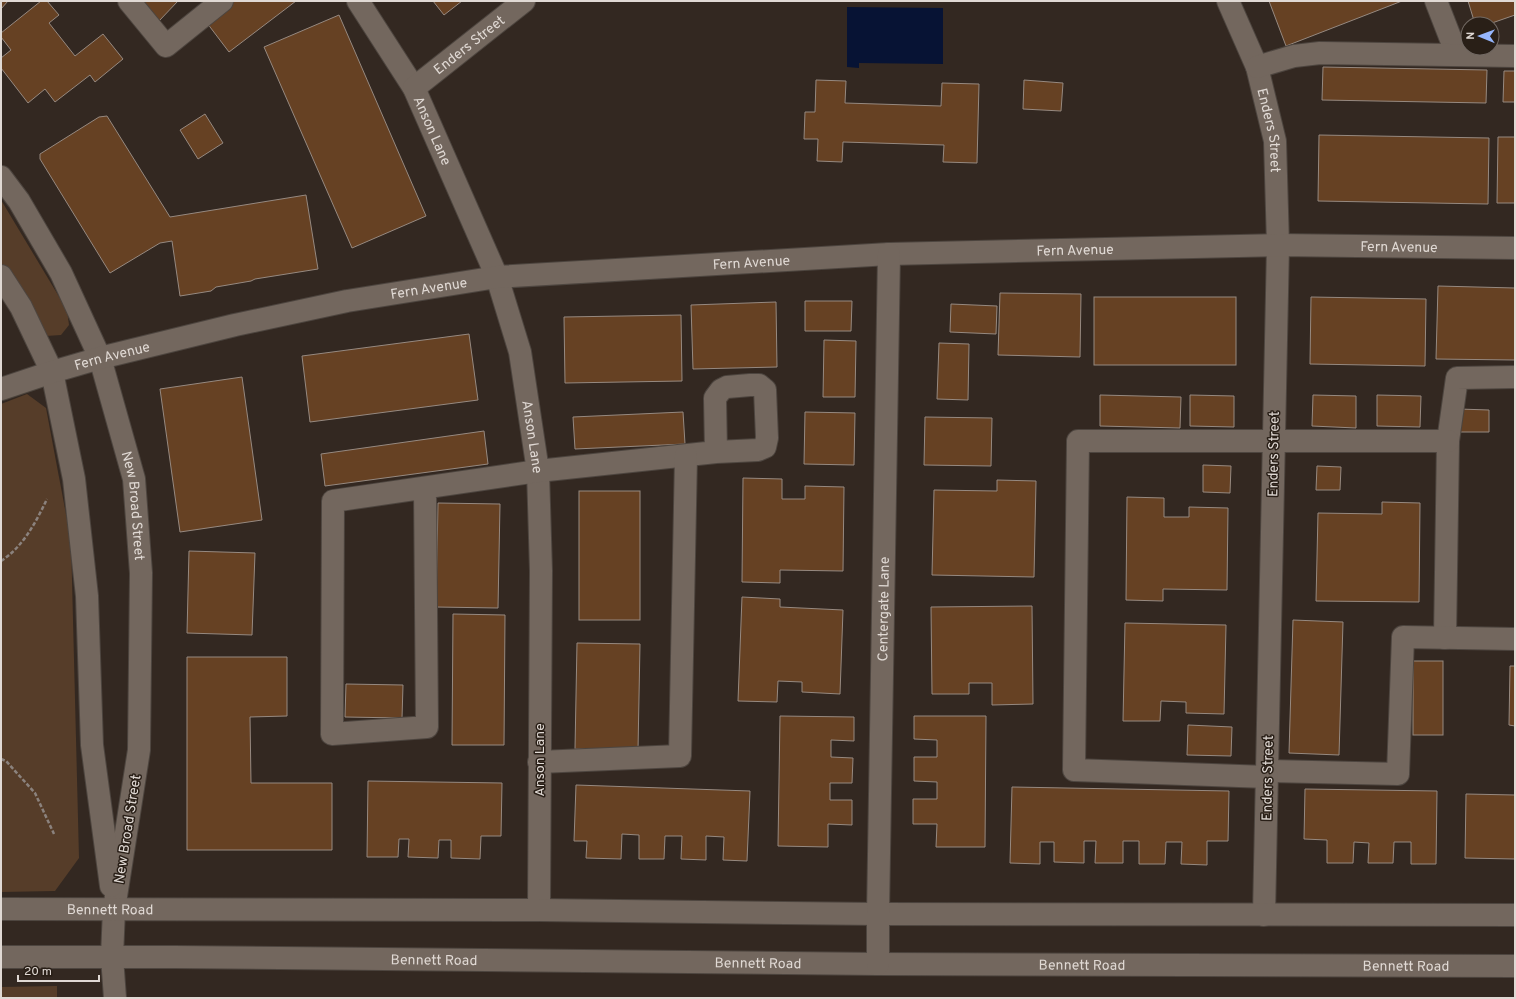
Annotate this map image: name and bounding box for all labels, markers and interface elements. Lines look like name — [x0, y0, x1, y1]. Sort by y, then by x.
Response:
street label: Enders Street — [431, 12, 509, 79]
north arrow — [1460, 16, 1500, 56]
text: N — [1464, 32, 1478, 40]
street label: Enders Street — [1252, 87, 1283, 173]
street label: Anson Lane — [409, 94, 454, 168]
street label: Fern Avenue — [1360, 239, 1438, 257]
street label: Fern Avenue — [1036, 242, 1114, 261]
street label: Fern Avenue — [712, 253, 791, 274]
street label: Fern Avenue — [389, 275, 468, 304]
street label: Fern Avenue — [73, 339, 152, 375]
street label: Anson Lane — [517, 399, 545, 475]
street label: Enders Street — [1265, 411, 1284, 497]
street label: New Broad Street — [117, 449, 147, 561]
street label: Centergate Lane — [875, 557, 894, 662]
street label: Anson Lane — [532, 723, 549, 797]
street label: Enders Street — [1259, 735, 1278, 821]
street label: New Broad Street — [111, 773, 145, 885]
street label: Bennett Road — [67, 902, 153, 919]
street label: Bennett Road — [391, 952, 477, 970]
street label: Bennett Road — [715, 955, 801, 973]
scale bar — [18, 957, 99, 983]
street label: Bennett Road — [1039, 958, 1125, 975]
street label: Bennett Road — [1363, 959, 1449, 976]
text: 20 m — [24, 964, 52, 980]

